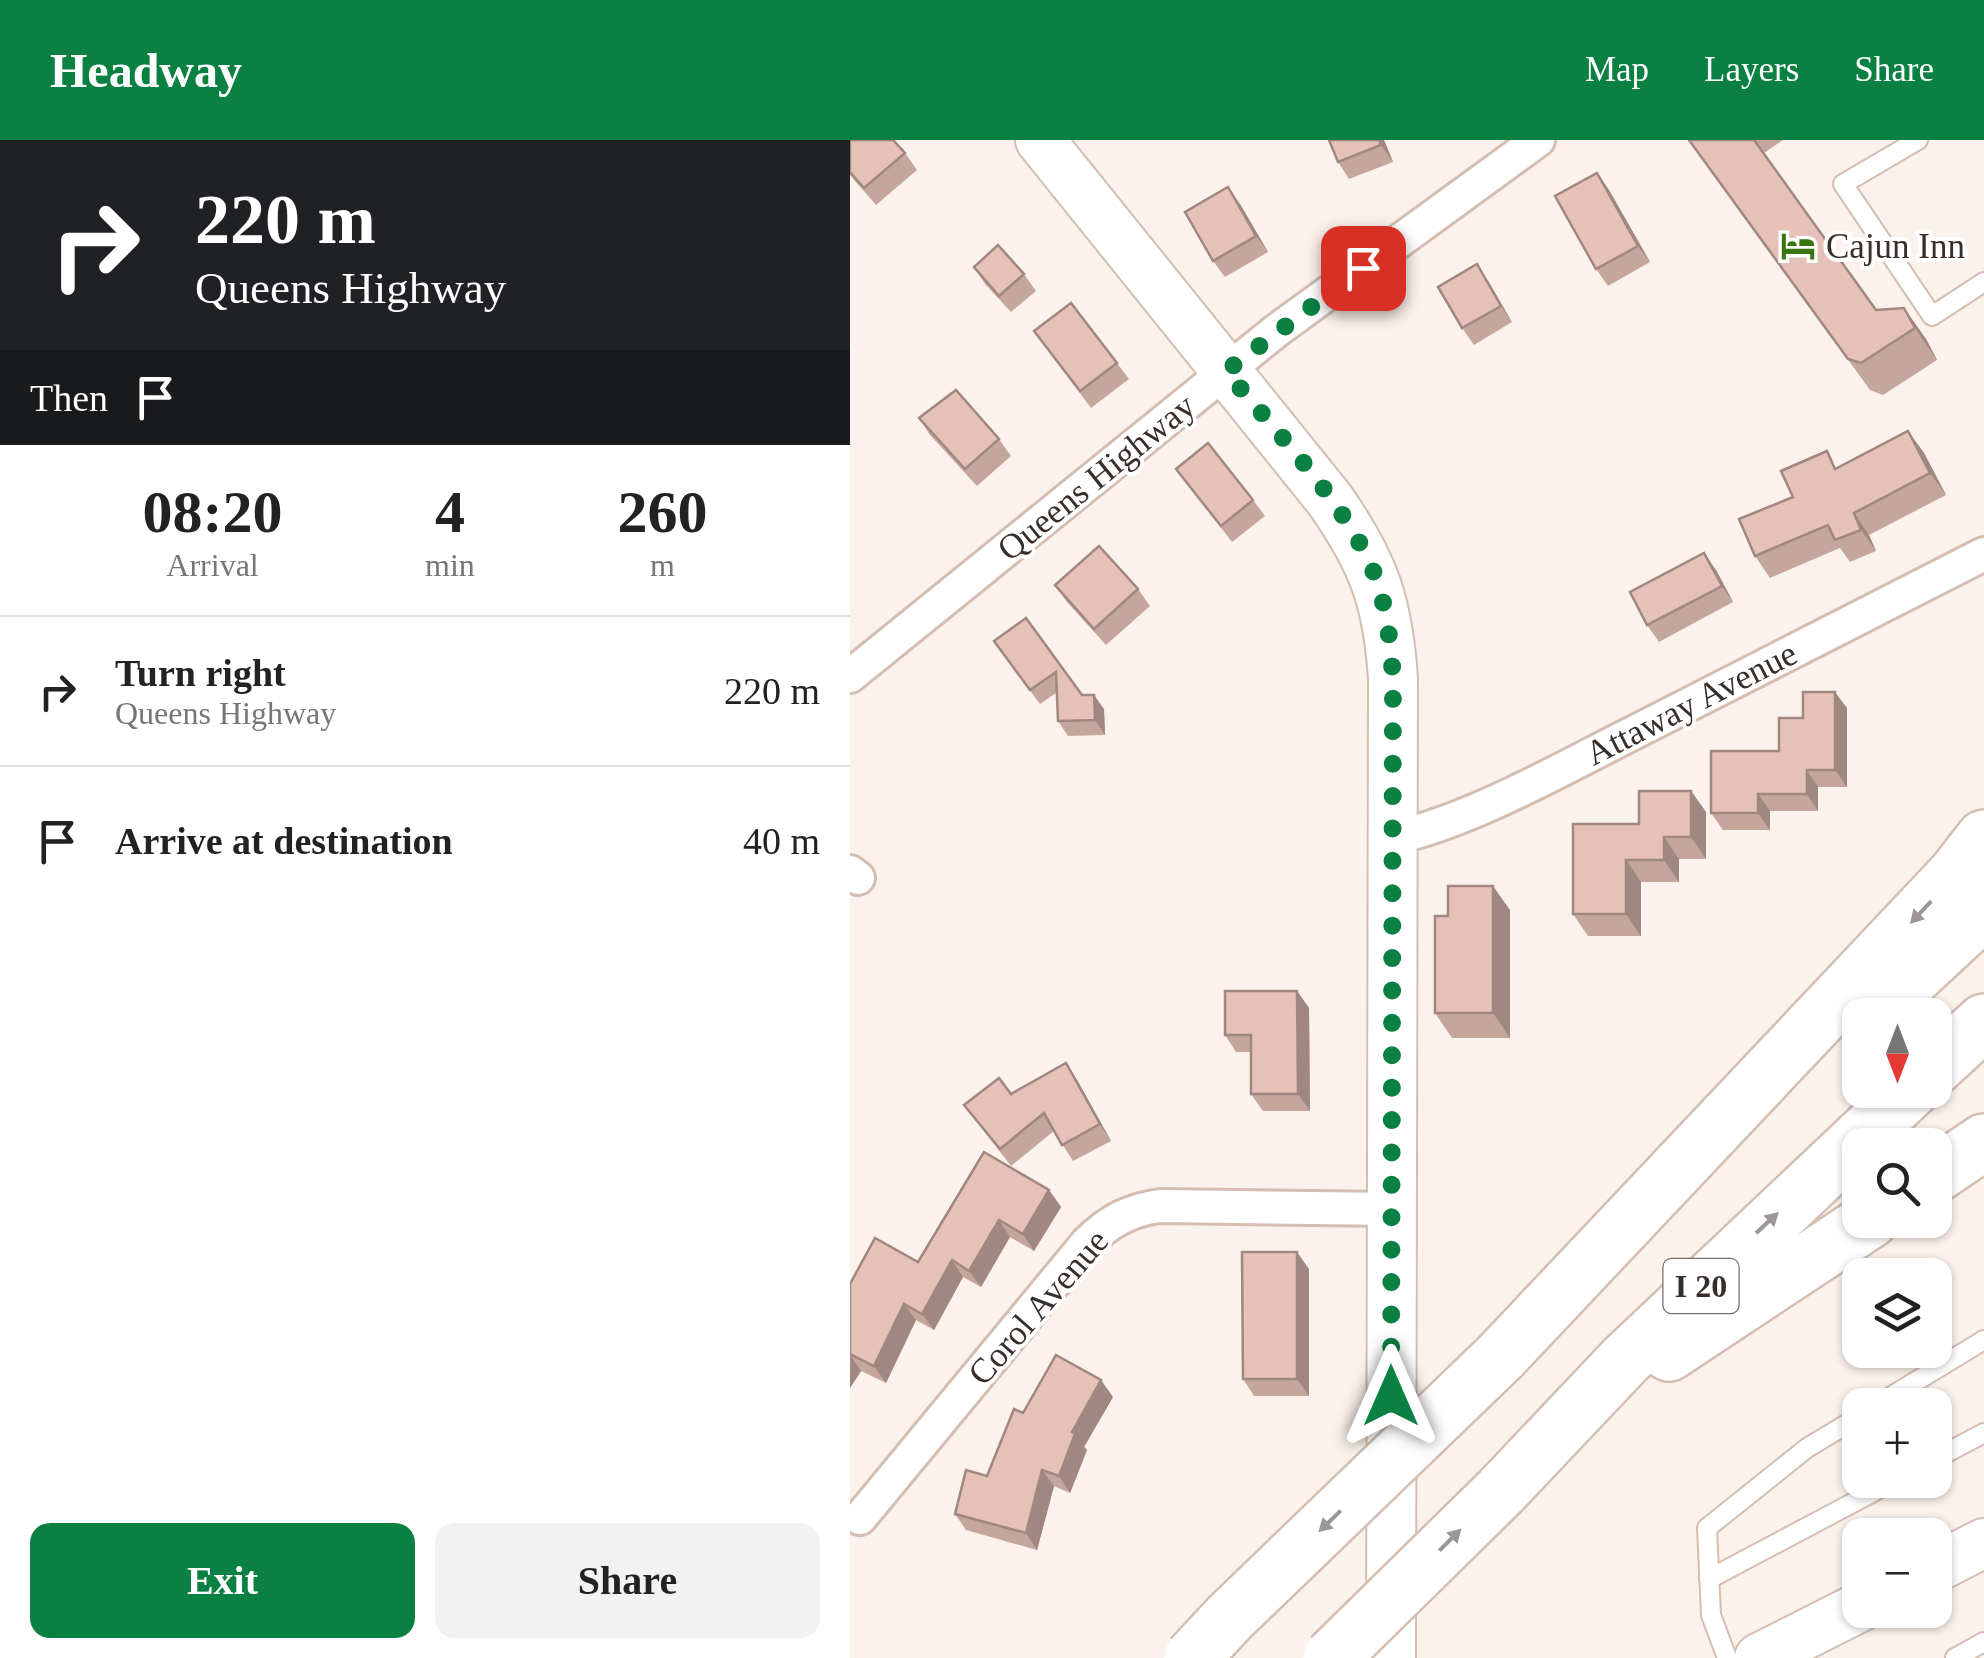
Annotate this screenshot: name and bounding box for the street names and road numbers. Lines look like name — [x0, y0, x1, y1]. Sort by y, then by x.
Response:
street label: Queens Highway — [990, 386, 1203, 569]
street label: Attaway Avenue — [1579, 633, 1803, 773]
street label: Corol Avenue — [960, 1222, 1116, 1393]
road number: I 20 — [1664, 1259, 1738, 1313]

